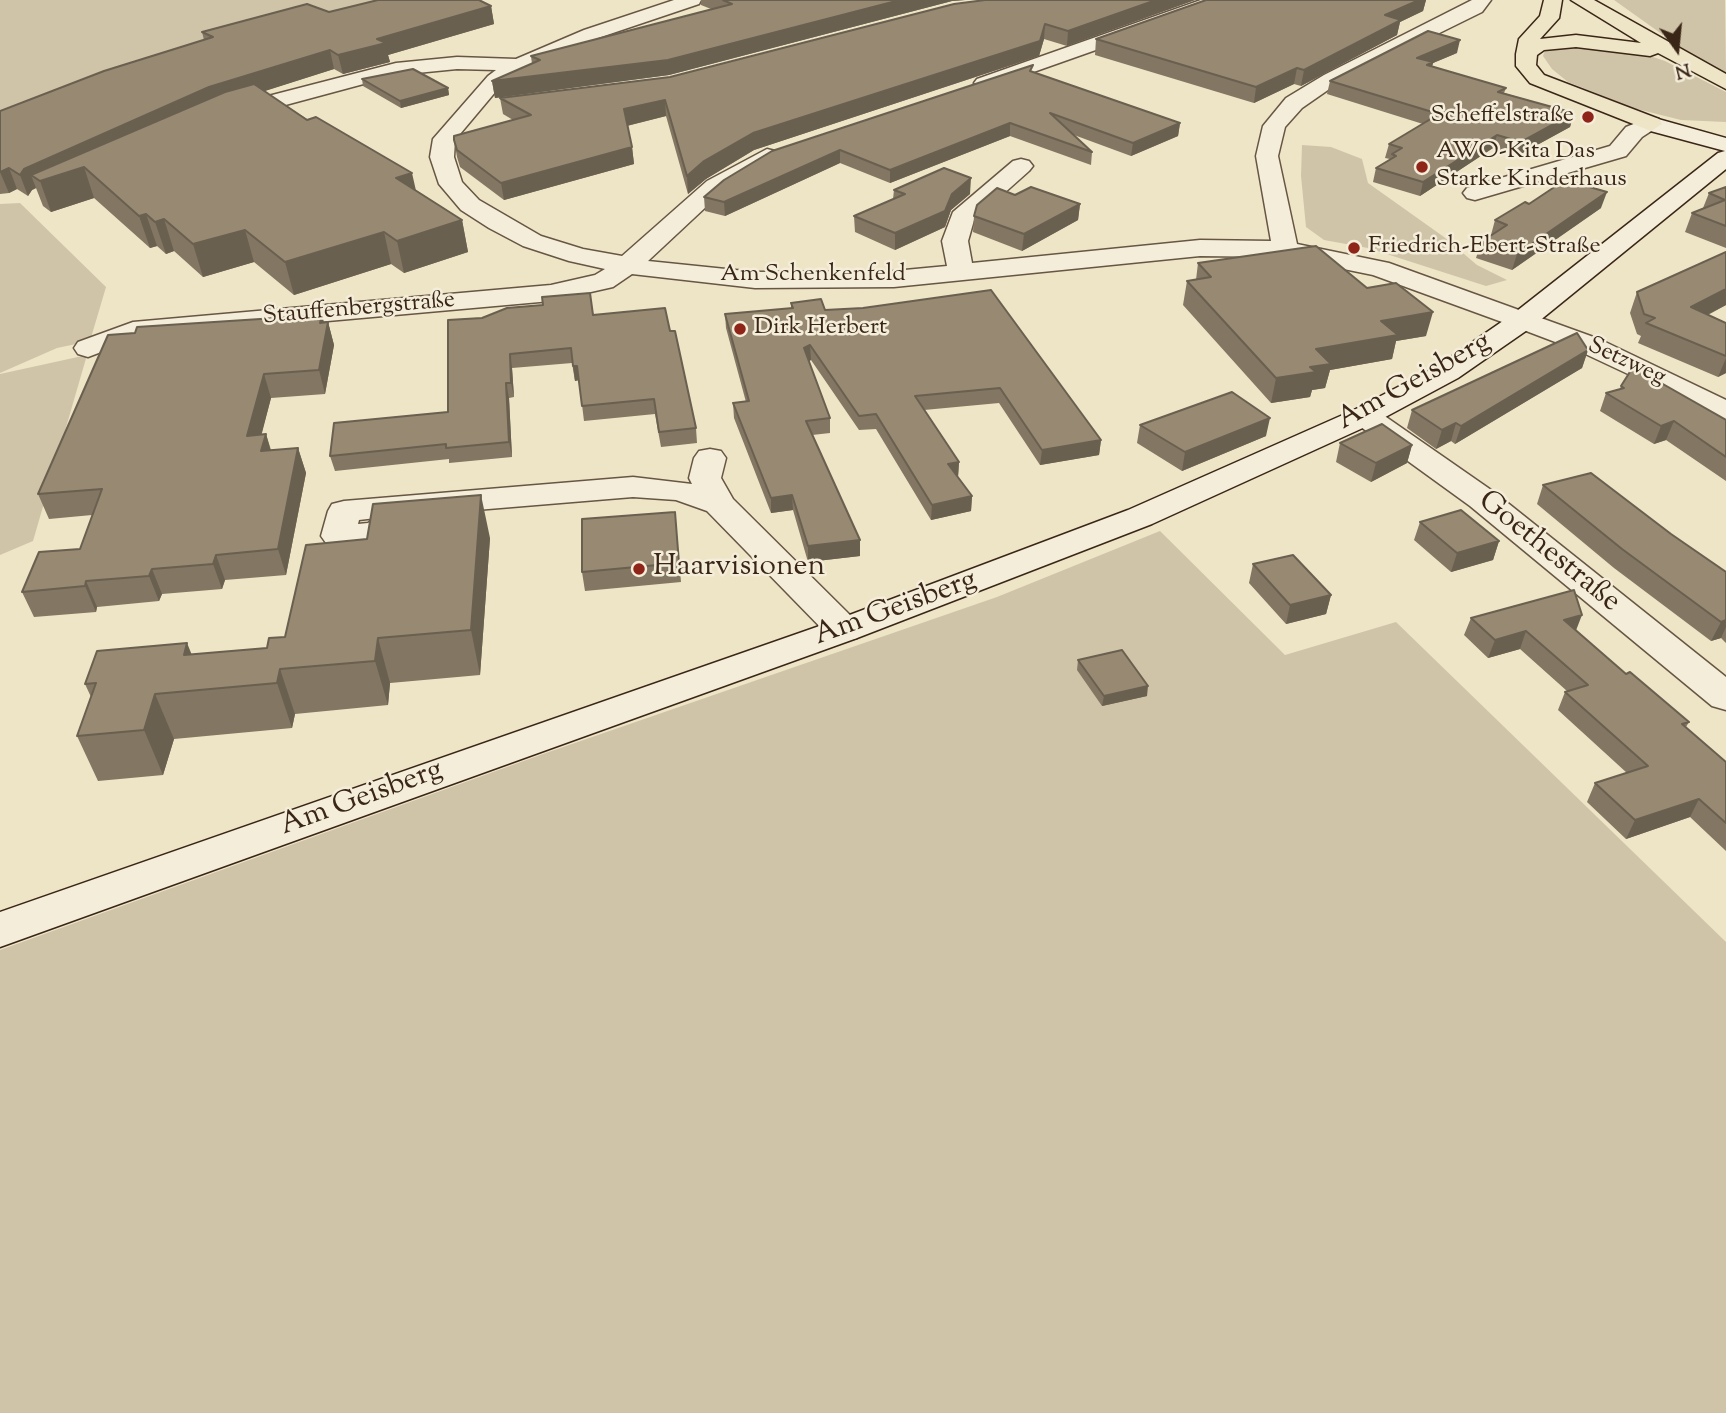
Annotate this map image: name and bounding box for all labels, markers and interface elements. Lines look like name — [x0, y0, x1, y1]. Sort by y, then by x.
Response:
north arrow — [1642, 14, 1712, 84]
text: N — [1672, 55, 1693, 85]
place label: Scheffelstraße — [1431, 103, 1574, 131]
marker: Scheffelstraße — [1580, 109, 1596, 125]
place label: AWO-Kita Das Starke Kinderhaus — [1436, 139, 1627, 195]
marker: AWO-Kita Das Starke Kinderhaus — [1414, 159, 1430, 175]
place label: Friedrich-Ebert-Straße — [1368, 234, 1601, 262]
marker: Friedrich-Ebert-Straße — [1346, 240, 1362, 256]
street label: Am Schenkenfeld — [720, 262, 906, 290]
street label: Stauffenbergstraße — [262, 287, 456, 333]
place label: Dirk Herbert — [754, 315, 887, 343]
marker: Dirk Herbert — [732, 321, 748, 337]
street label: Am Geisberg — [1332, 326, 1498, 440]
street label: Setzweg — [1582, 332, 1670, 394]
street label: Goethestraße — [1469, 484, 1627, 622]
place label: Haarvisionen — [653, 551, 825, 587]
marker: Haarvisionen — [631, 561, 647, 577]
street label: Am Geisberg — [810, 564, 982, 656]
street label: Am Geisberg — [276, 754, 448, 846]

